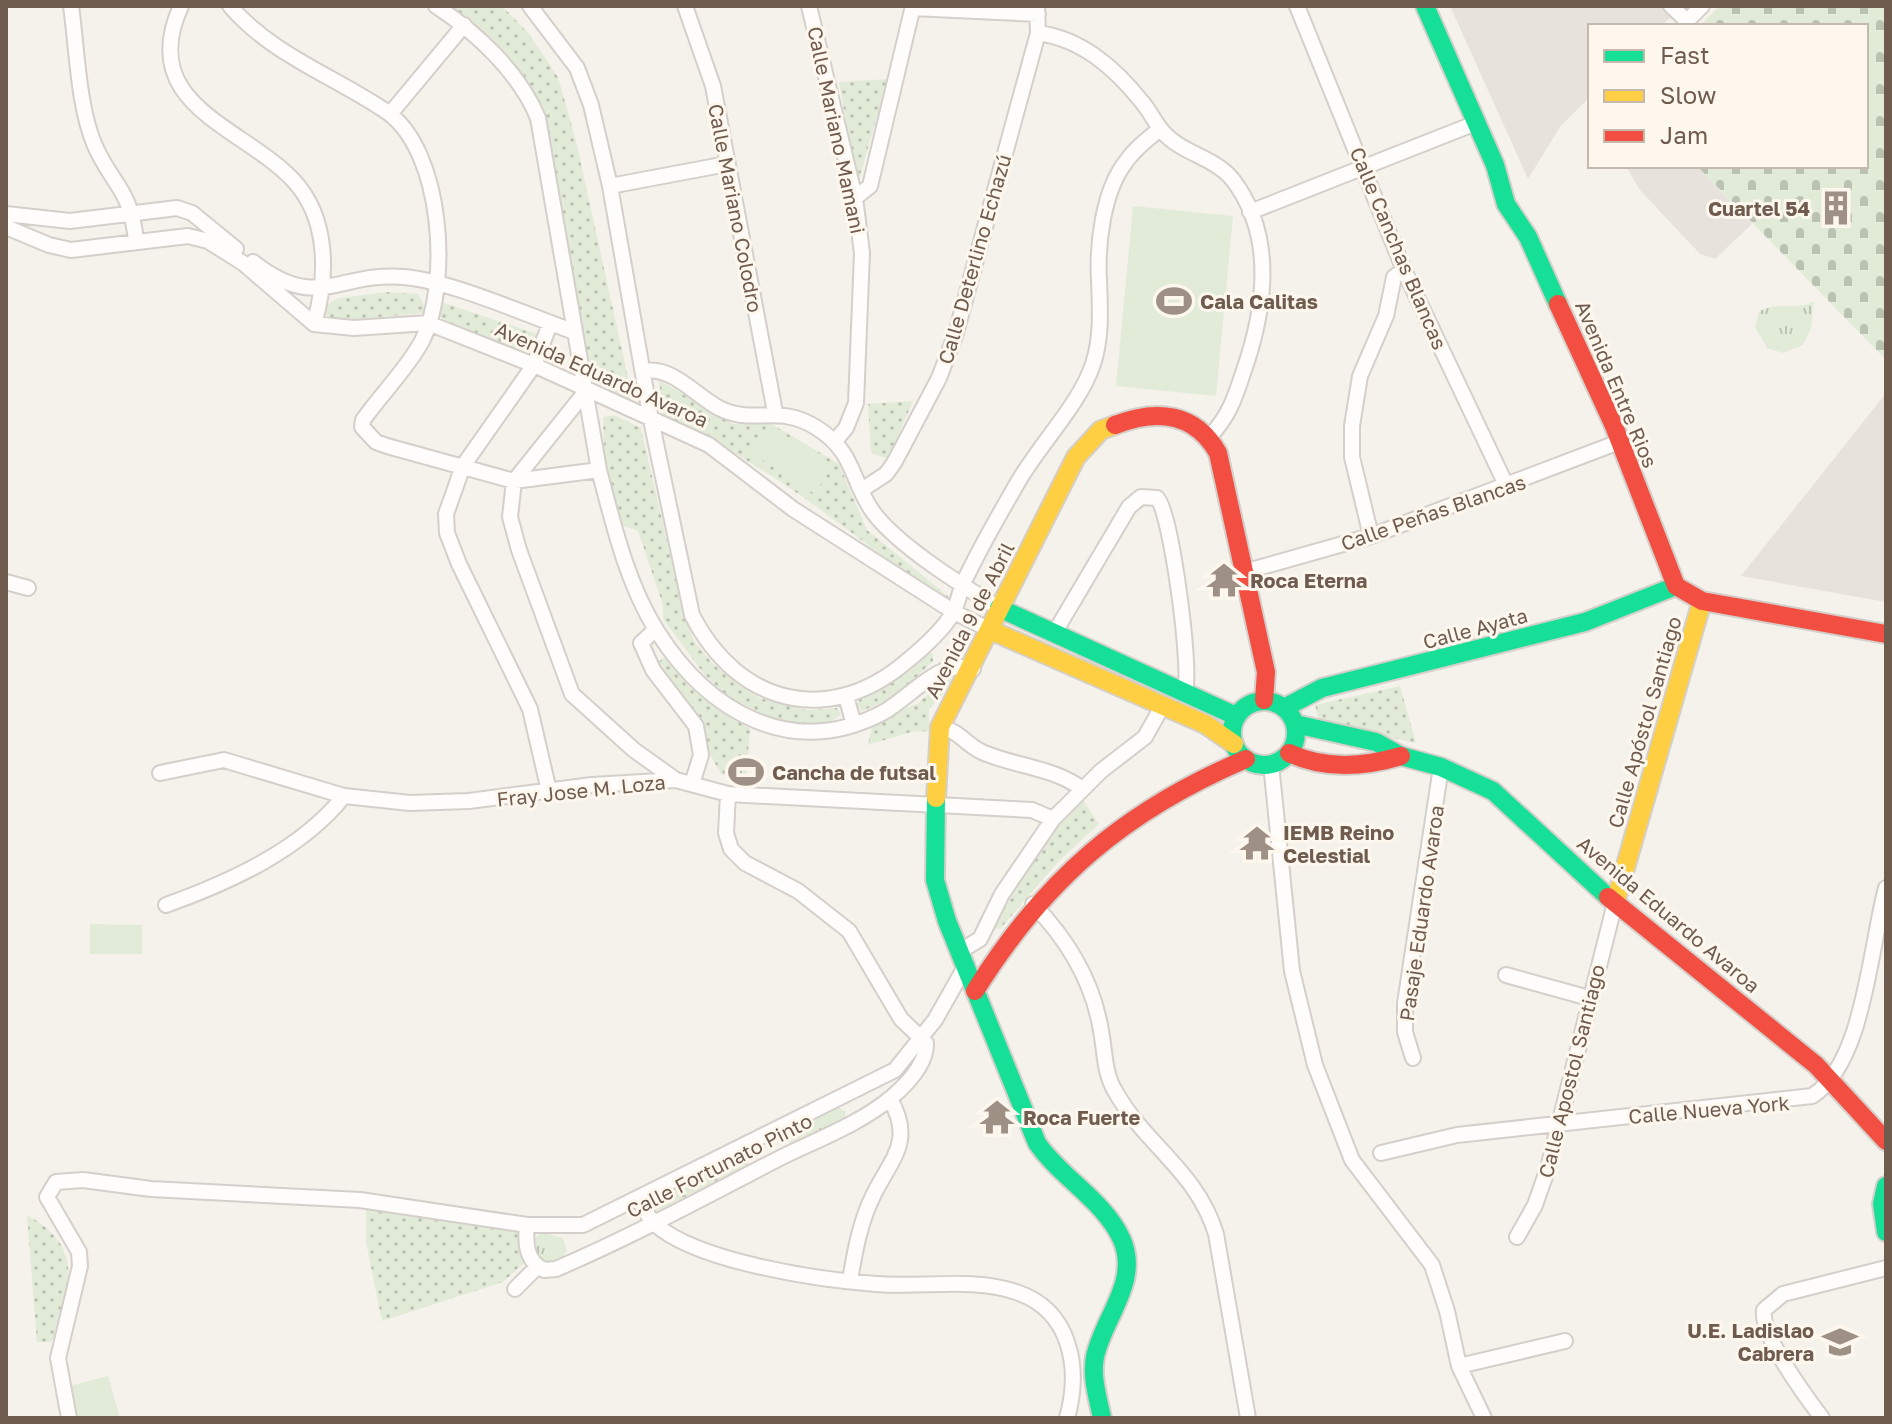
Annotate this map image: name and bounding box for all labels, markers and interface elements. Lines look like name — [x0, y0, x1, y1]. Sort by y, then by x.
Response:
street label: Calle Mariano Mamani — [803, 24, 871, 236]
legend — [1588, 24, 1868, 168]
text: Fast — [1660, 40, 1710, 69]
text: Slow — [1660, 80, 1716, 109]
street label: Calle Mariano Colodro — [704, 102, 768, 314]
text: Jam — [1660, 120, 1708, 149]
street label: Calle Canchas Blancas — [1345, 143, 1453, 353]
street label: Calle Deterlino Echazú — [933, 151, 1015, 367]
building icon: Cuartel 54 — [1817, 189, 1855, 227]
place label: Cuartel 54 — [1708, 196, 1810, 220]
sports icon: Cala Calitas — [1155, 282, 1193, 320]
place label: Cala Calitas — [1200, 289, 1318, 313]
street label: Avenida Entre Rios — [1571, 297, 1663, 471]
street label: Avenida Eduardo Avaroa — [492, 316, 712, 432]
street label: Calle Peñas Blancas — [1337, 469, 1529, 555]
street label: Avenida 9 de Abril — [919, 538, 1019, 702]
temple icon: Roca Eterna — [1205, 561, 1243, 599]
place label: Roca Eterna — [1250, 568, 1367, 592]
street label: Calle Ayata — [1420, 603, 1530, 653]
street label: Calle Apóstol Santiago — [1602, 613, 1686, 831]
sports icon: Cancha de futsal — [727, 753, 765, 791]
place label: Cancha de futsal — [772, 760, 936, 784]
street label: Fray Jose M. Loza — [495, 769, 667, 811]
street label: Pasaje Eduardo Avaroa — [1394, 804, 1448, 1022]
place label: IEMB Reino Celestial — [1283, 820, 1394, 867]
temple icon: IEMB Reino Celestial — [1238, 824, 1276, 862]
street label: Avenida Eduardo Avaroa — [1573, 831, 1765, 997]
street label: Calle Apostol Santiago — [1533, 962, 1609, 1180]
street label: Calle Nueva York — [1627, 1090, 1791, 1128]
temple icon: Roca Fuerte — [978, 1098, 1016, 1136]
place label: Roca Fuerte — [1023, 1105, 1140, 1129]
street label: Calle Fortunato Pinto — [622, 1108, 816, 1222]
place label: U.E. Ladislao Cabrera — [1687, 1318, 1814, 1365]
school or university icon: U.E. Ladislao Cabrera — [1821, 1323, 1859, 1361]

